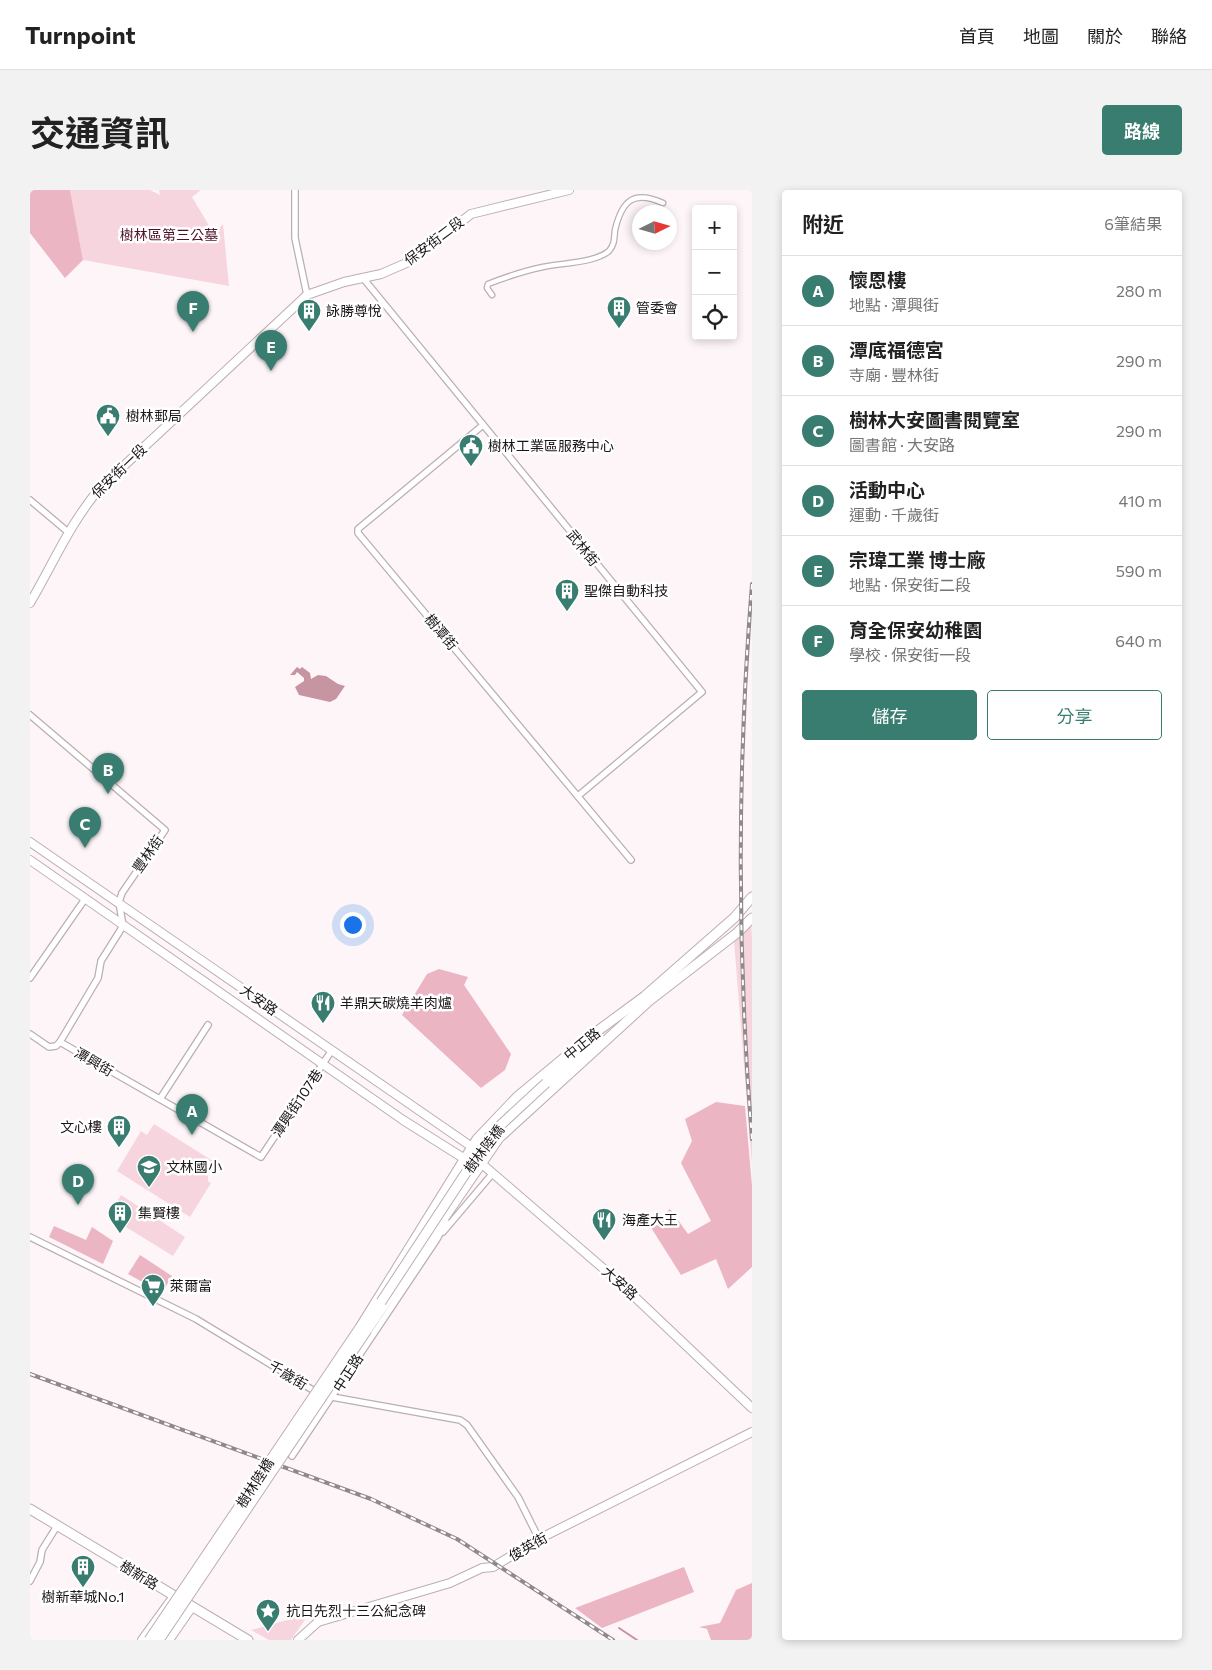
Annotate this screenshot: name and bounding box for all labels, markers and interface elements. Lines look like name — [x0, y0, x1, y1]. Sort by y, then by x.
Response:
text: Turnpoint — [25, 20, 136, 49]
text: 首頁 — [959, 25, 995, 47]
text: 地圖 — [1023, 25, 1059, 47]
text: 關於 — [1087, 25, 1123, 47]
text: 聯絡 — [1151, 25, 1187, 47]
button: 路線 — [1102, 105, 1182, 155]
text: 交通資訊 — [30, 110, 170, 153]
north arrow — [632, 205, 677, 250]
map controls — [692, 205, 737, 340]
button: + — [692, 205, 737, 250]
text: 附近 — [802, 211, 844, 236]
street label: 保安街二段 — [401, 213, 467, 268]
text: 6筆結果 — [1104, 214, 1162, 233]
park label: 樹林區第三公墓 — [120, 226, 218, 243]
button: − — [692, 250, 737, 295]
text: 懷恩樓 — [849, 268, 906, 291]
text: A — [812, 281, 824, 300]
text: 280 m — [1116, 281, 1162, 300]
pin: F — [177, 291, 209, 332]
building icon: 管委會 — [606, 295, 632, 329]
button: locate — [692, 295, 737, 340]
text: 地點 · 潭興街 — [849, 295, 939, 314]
building icon: 詠勝尊悅 — [296, 298, 322, 332]
place label: 管委會 — [636, 299, 678, 316]
place label: 詠勝尊悅 — [326, 302, 382, 319]
pin: E — [255, 330, 287, 371]
text: 潭底福德宮 — [849, 338, 944, 361]
text: B — [813, 351, 823, 370]
text: 290 m — [1116, 351, 1162, 370]
text: 寺廟 · 豐林街 — [849, 365, 939, 384]
public building icon: 樹林郵局 — [95, 403, 121, 437]
place label: 樹林郵局 — [126, 407, 182, 424]
text: 樹林大安圖書閱覽室 — [849, 408, 1020, 431]
text: C — [813, 421, 823, 440]
text: 290 m — [1116, 421, 1162, 440]
public building icon: 樹林工業區服務中心 — [458, 433, 484, 467]
text: 圖書館 · 大安路 — [849, 435, 955, 454]
place label: 樹林工業區服務中心 — [488, 437, 614, 454]
street label: 保安街一段 — [88, 440, 150, 501]
text: 活動中心 — [849, 478, 925, 501]
text: D — [812, 491, 824, 510]
text: 410 m — [1119, 491, 1162, 510]
text: 運動 · 千歲街 — [849, 505, 939, 524]
street label: 武林街 — [564, 526, 603, 569]
text: 宗瑋工業 博士廠 — [849, 548, 986, 571]
text: E — [813, 561, 823, 580]
text: 590 m — [1116, 561, 1162, 580]
text: 地點 · 保安街二段 — [849, 575, 971, 594]
building icon: 聖傑自動科技 — [554, 578, 580, 612]
place label: 聖傑自動科技 — [584, 582, 668, 599]
street label: 樹潭街 — [421, 610, 461, 653]
text: 育全保安幼稚園 — [849, 618, 982, 641]
text: F — [813, 631, 823, 650]
text: 640 m — [1115, 631, 1162, 650]
text: 學校 · 保安街一段 — [849, 645, 971, 664]
button: 儲存 — [802, 690, 977, 740]
button: 分享 — [987, 690, 1162, 740]
pin: B — [92, 753, 124, 794]
pin: C — [69, 807, 101, 848]
street label: 豐林街 — [129, 832, 167, 876]
your location — [340, 912, 366, 938]
street label: 大安路 — [237, 981, 281, 1019]
restaurant icon: 羊鼎天碳燒羊肉爐 — [310, 990, 336, 1024]
place label: 羊鼎天碳燒羊肉爐 — [340, 994, 452, 1011]
street label: 中正路 — [560, 1024, 603, 1063]
street label: 潭興街 — [72, 1044, 117, 1079]
street label: 潭興街107巷 — [268, 1065, 326, 1140]
pin: A — [176, 1094, 208, 1135]
building icon: 文心樓 — [106, 1114, 132, 1148]
place label: 文心樓 — [60, 1118, 102, 1135]
street label: 樹林陸橋 — [460, 1121, 507, 1176]
school or university icon: 文林國小 — [136, 1154, 162, 1188]
place label: 文林國小 — [166, 1158, 222, 1175]
pin: D — [62, 1164, 94, 1205]
building icon: 集賢樓 — [107, 1200, 133, 1234]
place label: 集賢樓 — [138, 1204, 180, 1221]
restaurant icon: 海產大王 — [591, 1207, 617, 1241]
place label: 海產大王 — [622, 1211, 678, 1228]
street label: 大安路 — [599, 1262, 642, 1303]
supermarket icon: 萊爾富 — [140, 1273, 166, 1307]
place label: 萊爾富 — [170, 1277, 212, 1294]
street label: 中正路 — [329, 1350, 366, 1395]
street label: 千歲街 — [266, 1356, 311, 1393]
street label: 樹林陸橋 — [232, 1455, 277, 1511]
street label: 俊英街 — [505, 1529, 550, 1564]
building icon: 樹新華城No.1 — [70, 1554, 96, 1588]
street label: 樹新路 — [117, 1556, 162, 1593]
place label: 樹新華城No.1 — [42, 1588, 124, 1605]
place icon: 抗日先烈十三公紀念碑 — [255, 1598, 281, 1632]
place label: 抗日先烈十三公紀念碑 — [286, 1602, 426, 1619]

